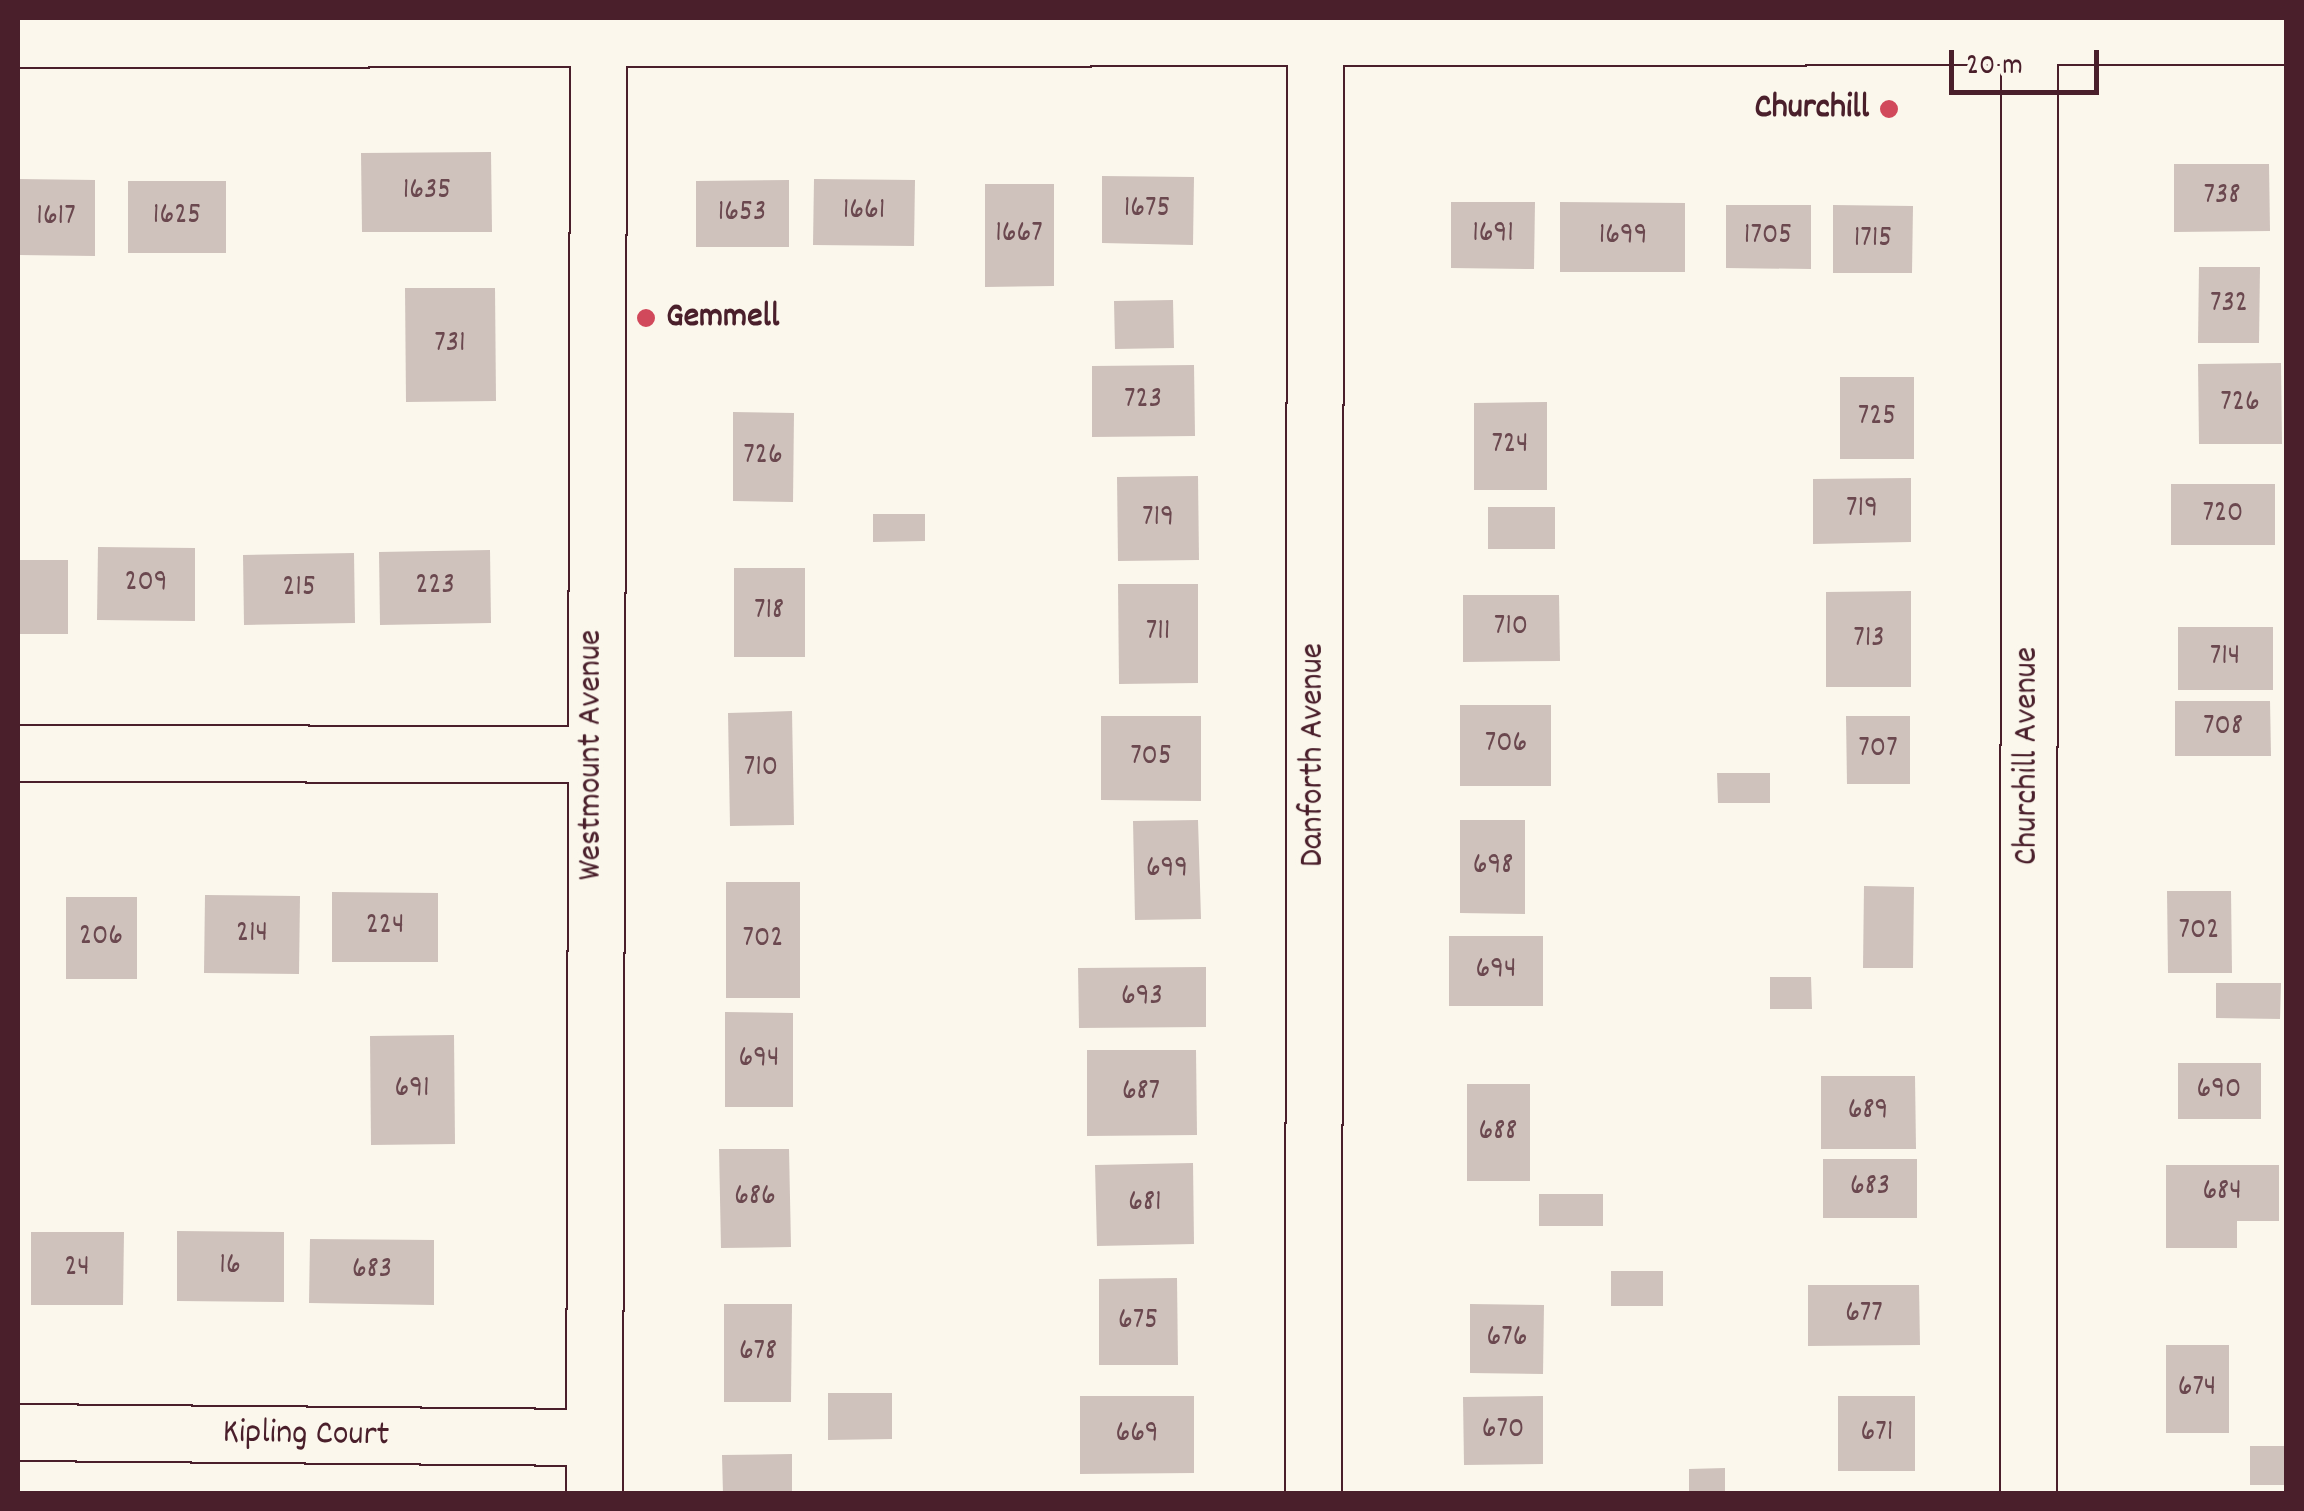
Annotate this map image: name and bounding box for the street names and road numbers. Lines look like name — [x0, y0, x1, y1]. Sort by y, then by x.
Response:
street label: Westmount Avenue — [571, 630, 613, 880]
street label: Danforth Avenue — [1293, 643, 1335, 867]
street label: Churchill Avenue — [2007, 647, 2049, 865]
street label: Kipling Court — [222, 1413, 390, 1457]

